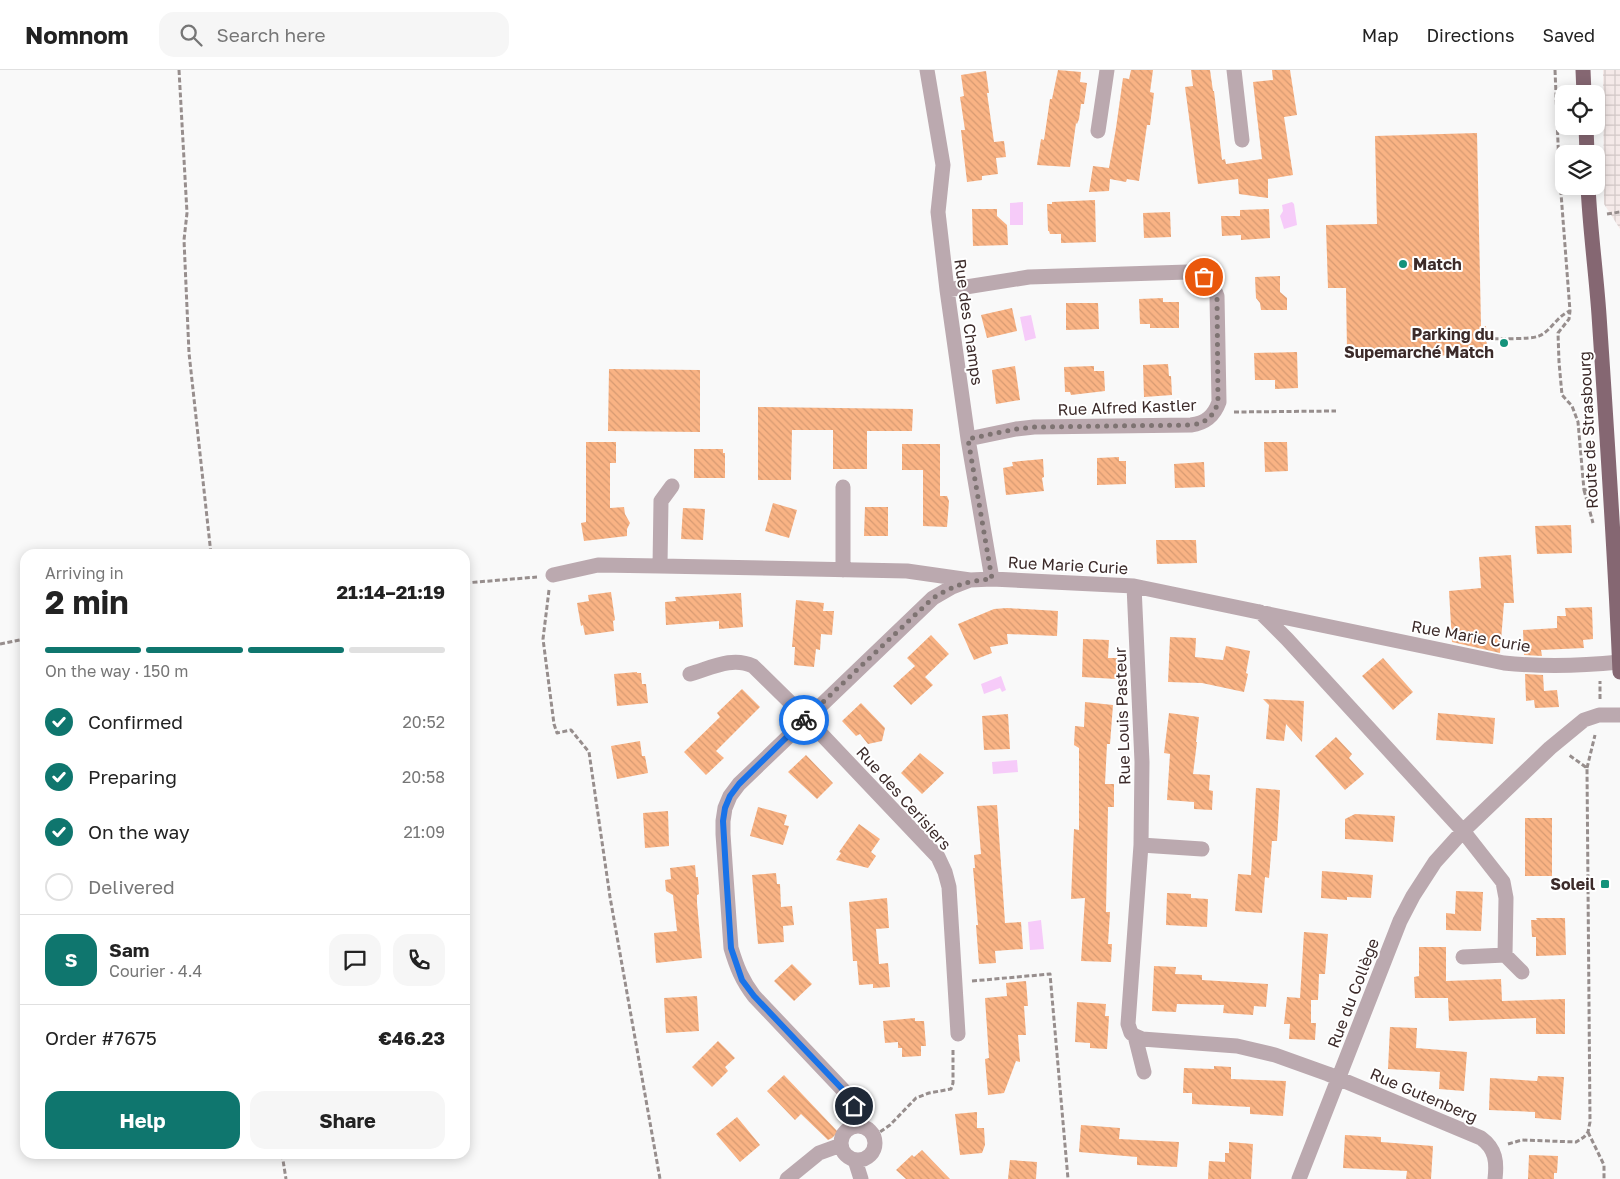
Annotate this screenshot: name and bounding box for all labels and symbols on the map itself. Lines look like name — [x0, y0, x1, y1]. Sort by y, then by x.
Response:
place label: Match — [1413, 254, 1462, 274]
pin — [1183, 256, 1225, 298]
street label: Rue des Champs — [950, 258, 988, 386]
marker: Match — [1397, 258, 1409, 270]
place label: Parking du Supemarché Match — [1344, 324, 1494, 362]
marker: Parking du Supemarché Match — [1498, 337, 1510, 349]
street label: Route de Strasbourg — [1574, 351, 1602, 509]
street label: Rue Alfred Kastler — [1057, 395, 1197, 419]
street label: Rue Marie Curie — [1007, 552, 1129, 578]
street label: Rue Marie Curie — [1410, 616, 1532, 656]
street label: Rue Louis Pasteur — [1110, 647, 1134, 785]
courier — [779, 695, 829, 745]
street label: Rue des Cerisiers — [852, 742, 956, 854]
place label: Soleil — [1550, 874, 1596, 894]
marker: Soleil — [1599, 878, 1611, 890]
street label: Rue du Collège — [1323, 935, 1383, 1051]
street label: Rue Gutenberg — [1367, 1063, 1481, 1127]
pin — [833, 1085, 875, 1127]

